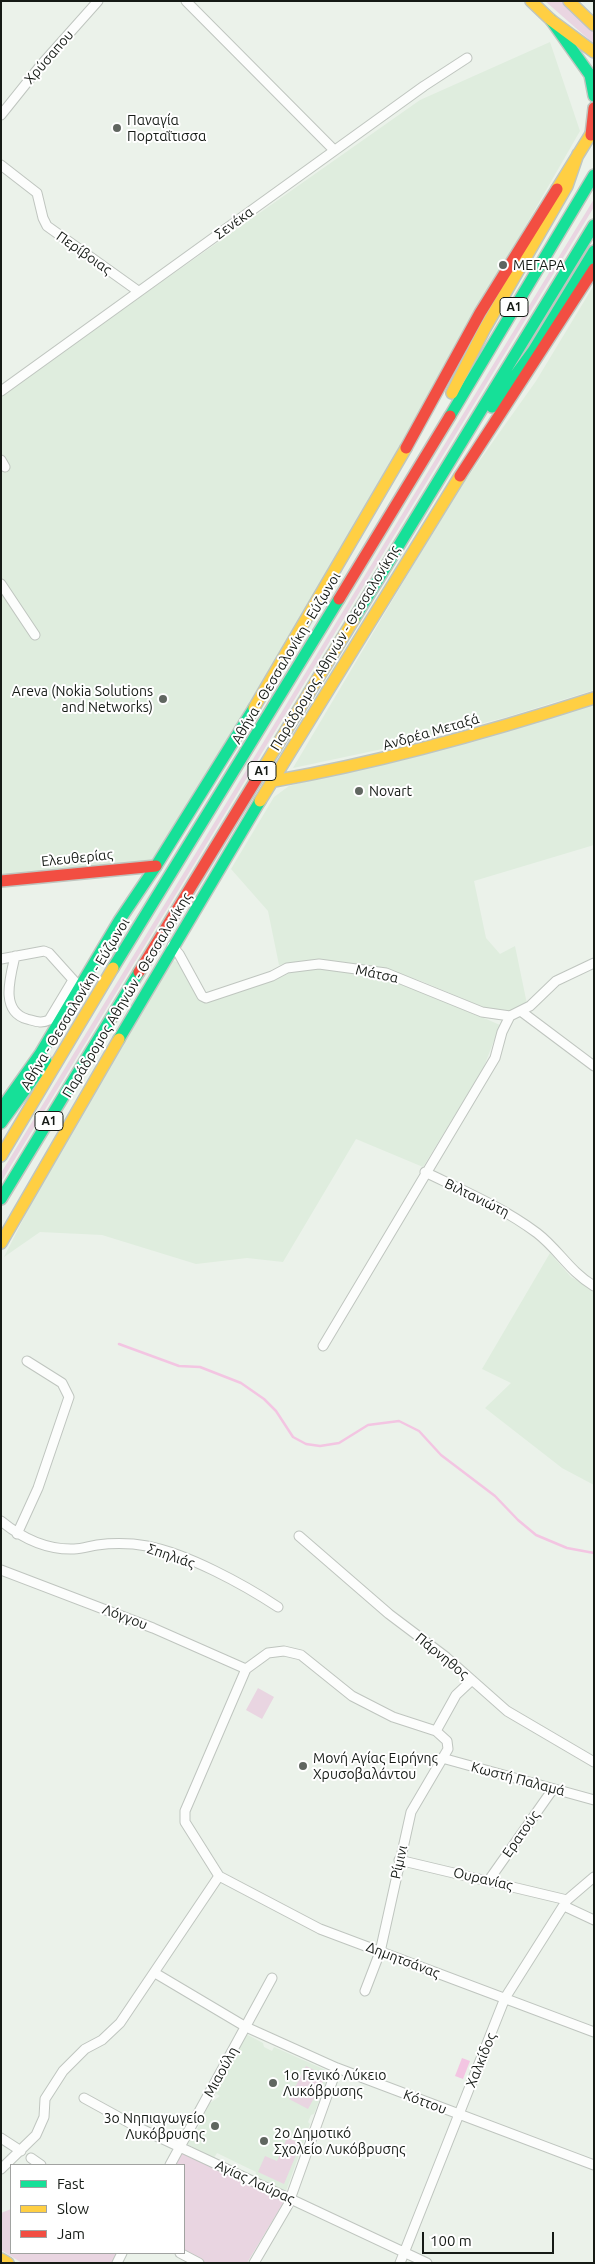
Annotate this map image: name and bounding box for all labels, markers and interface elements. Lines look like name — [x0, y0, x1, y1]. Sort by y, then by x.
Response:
street label: Χρύσαπου — [21, 27, 77, 87]
place label: Παναγία Πορταΐτισσα — [127, 112, 206, 144]
marker: Παναγία Πορταΐτισσα — [111, 122, 123, 134]
street label: Σενέκα — [211, 203, 257, 243]
street label: Περίβοιας — [53, 228, 115, 278]
place label: ΜΕΓΑΡΑ — [513, 257, 565, 273]
marker: ΜΕΓΑΡΑ — [497, 259, 509, 271]
road number: Α1 — [500, 298, 528, 316]
street label: Παράδρομος Αθηνών - Θεσσαλονίκης — [267, 542, 403, 754]
street label: Αθήνα - Θεσσαλονίκη - Εύζωνοι — [228, 569, 344, 747]
place label: Areva (Nokia Solutions and Networks) — [12, 683, 153, 716]
marker: Areva (Nokia Solutions and Networks) — [157, 693, 169, 705]
street label: Ανδρέα Μεταξά — [381, 710, 481, 754]
road number: Α1 — [248, 761, 276, 780]
place label: Novart — [369, 783, 412, 799]
marker: Novart — [353, 785, 365, 797]
street label: Ελευθερίας — [40, 846, 114, 870]
street label: Παράδρομος Αθηνών - Θεσσαλονίκης — [59, 889, 195, 1101]
street label: Αθήνα - Θεσσαλονίκη - Εύζωνοι — [17, 915, 133, 1093]
street label: Μάτσα — [354, 961, 400, 987]
road number: Α1 — [35, 1112, 63, 1130]
street label: Βιλτανιώτη — [442, 1175, 512, 1221]
street label: Σπηλιάς — [145, 1540, 197, 1572]
street label: Λόγγου — [100, 1601, 150, 1633]
street label: Πάρνηθος — [412, 1629, 472, 1683]
place label: Μονή Αγίας Ειρήνης Χρυσοβαλάντου — [313, 1750, 438, 1782]
street label: Κωστή Παλαμά — [469, 1758, 567, 1800]
marker: Μονή Αγίας Ειρήνης Χρυσοβαλάντου — [297, 1760, 309, 1772]
street label: Ερατούς — [499, 1807, 543, 1861]
street label: Ρίμινι — [387, 1844, 411, 1880]
street label: Ουρανίας — [452, 1864, 514, 1894]
street label: Δημητσάνας — [364, 1938, 442, 1982]
street label: Χαλκίδος — [462, 2030, 500, 2090]
street label: Μιαούλη — [200, 2044, 242, 2100]
place label: 1ο Γενικό Λύκειο Λυκόβρυσης — [283, 2067, 386, 2100]
marker: 1ο Γενικό Λύκειο Λυκόβρυσης — [267, 2077, 279, 2089]
street label: Κόττου — [401, 2086, 449, 2118]
place label: 3ο Νηπιαγωγείο Λυκόβρυσης — [104, 2110, 205, 2142]
marker: 3ο Νηπιαγωγείο Λυκόβρυσης — [209, 2120, 221, 2132]
place label: 2ο Δημοτικό Σχολείο Λυκόβρυσης — [274, 2125, 405, 2158]
marker: 2ο Δημοτικό Σχολείο Λυκόβρυσης — [258, 2135, 270, 2147]
street label: Αγίας Λαύρας — [213, 2156, 297, 2208]
legend — [10, 2164, 185, 2254]
text: Fast — [57, 2175, 84, 2192]
text: Slow — [57, 2200, 89, 2217]
scale bar — [425, 2222, 558, 2254]
text: Jam — [57, 2225, 85, 2242]
text: 100 m — [430, 2232, 472, 2249]

